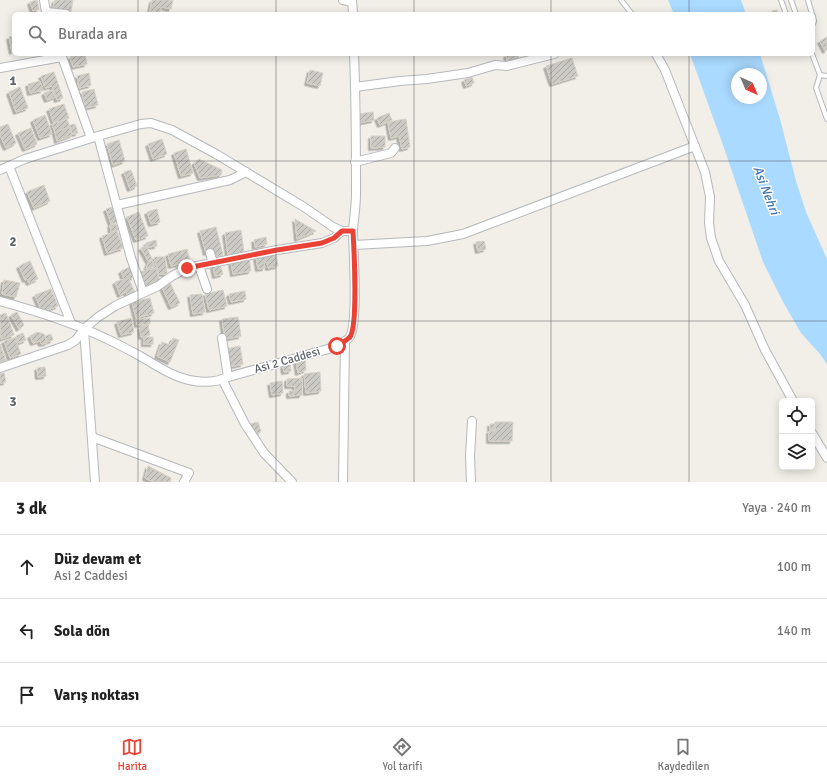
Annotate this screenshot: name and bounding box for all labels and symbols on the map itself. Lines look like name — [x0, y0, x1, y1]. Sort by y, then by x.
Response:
north arrow — [731, 68, 767, 104]
text: 1 — [9, 73, 17, 89]
water label: Asi Nehri — [749, 164, 783, 218]
text: 2 — [9, 234, 17, 250]
route end — [178, 259, 196, 277]
route start — [328, 337, 346, 355]
street label: Asi 2 Caddesi — [252, 344, 322, 377]
text: 3 — [9, 394, 17, 410]

